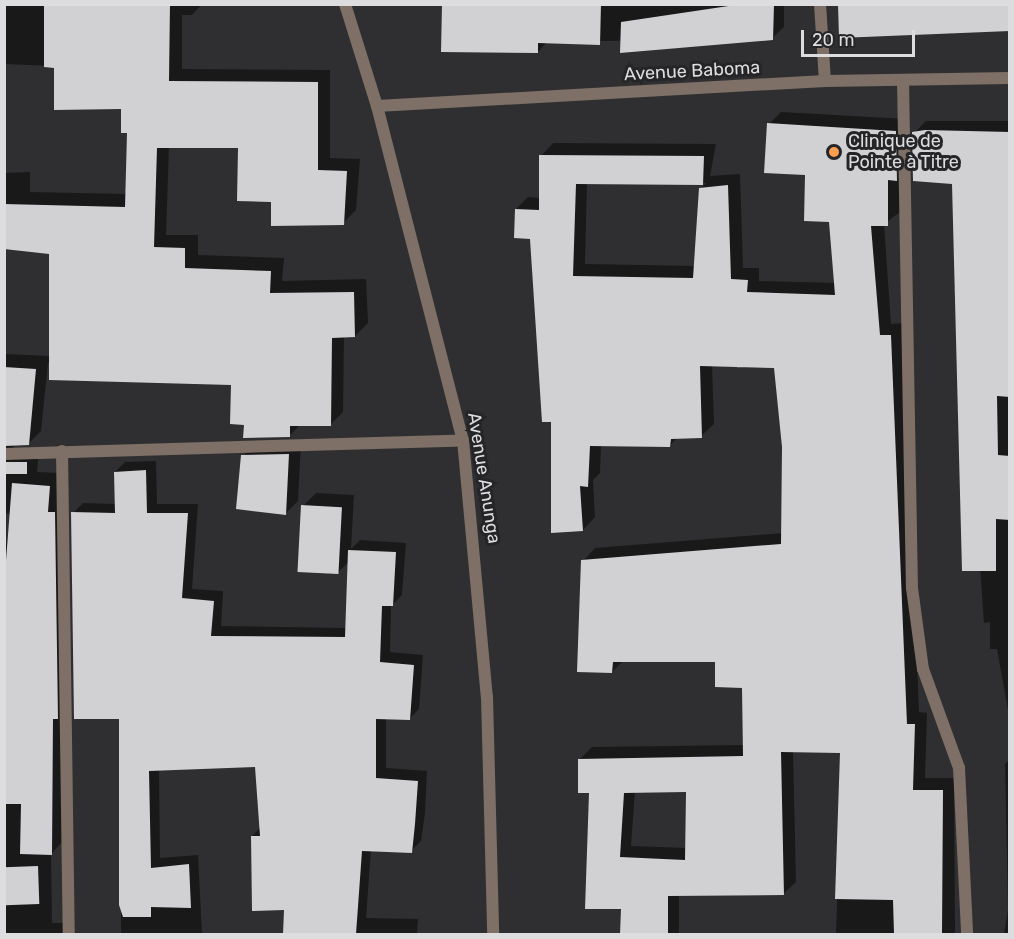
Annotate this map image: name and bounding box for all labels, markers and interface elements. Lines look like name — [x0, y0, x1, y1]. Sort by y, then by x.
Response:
scale bar — [804, 18, 918, 56]
text: 20 m — [812, 29, 854, 51]
street label: Avenue Baboma — [623, 57, 761, 85]
place label: Clinique de Pointe à Titre — [848, 131, 959, 174]
marker: Clinique de Pointe à Titre — [825, 143, 843, 161]
street label: Avenue Anunga — [463, 411, 505, 545]

